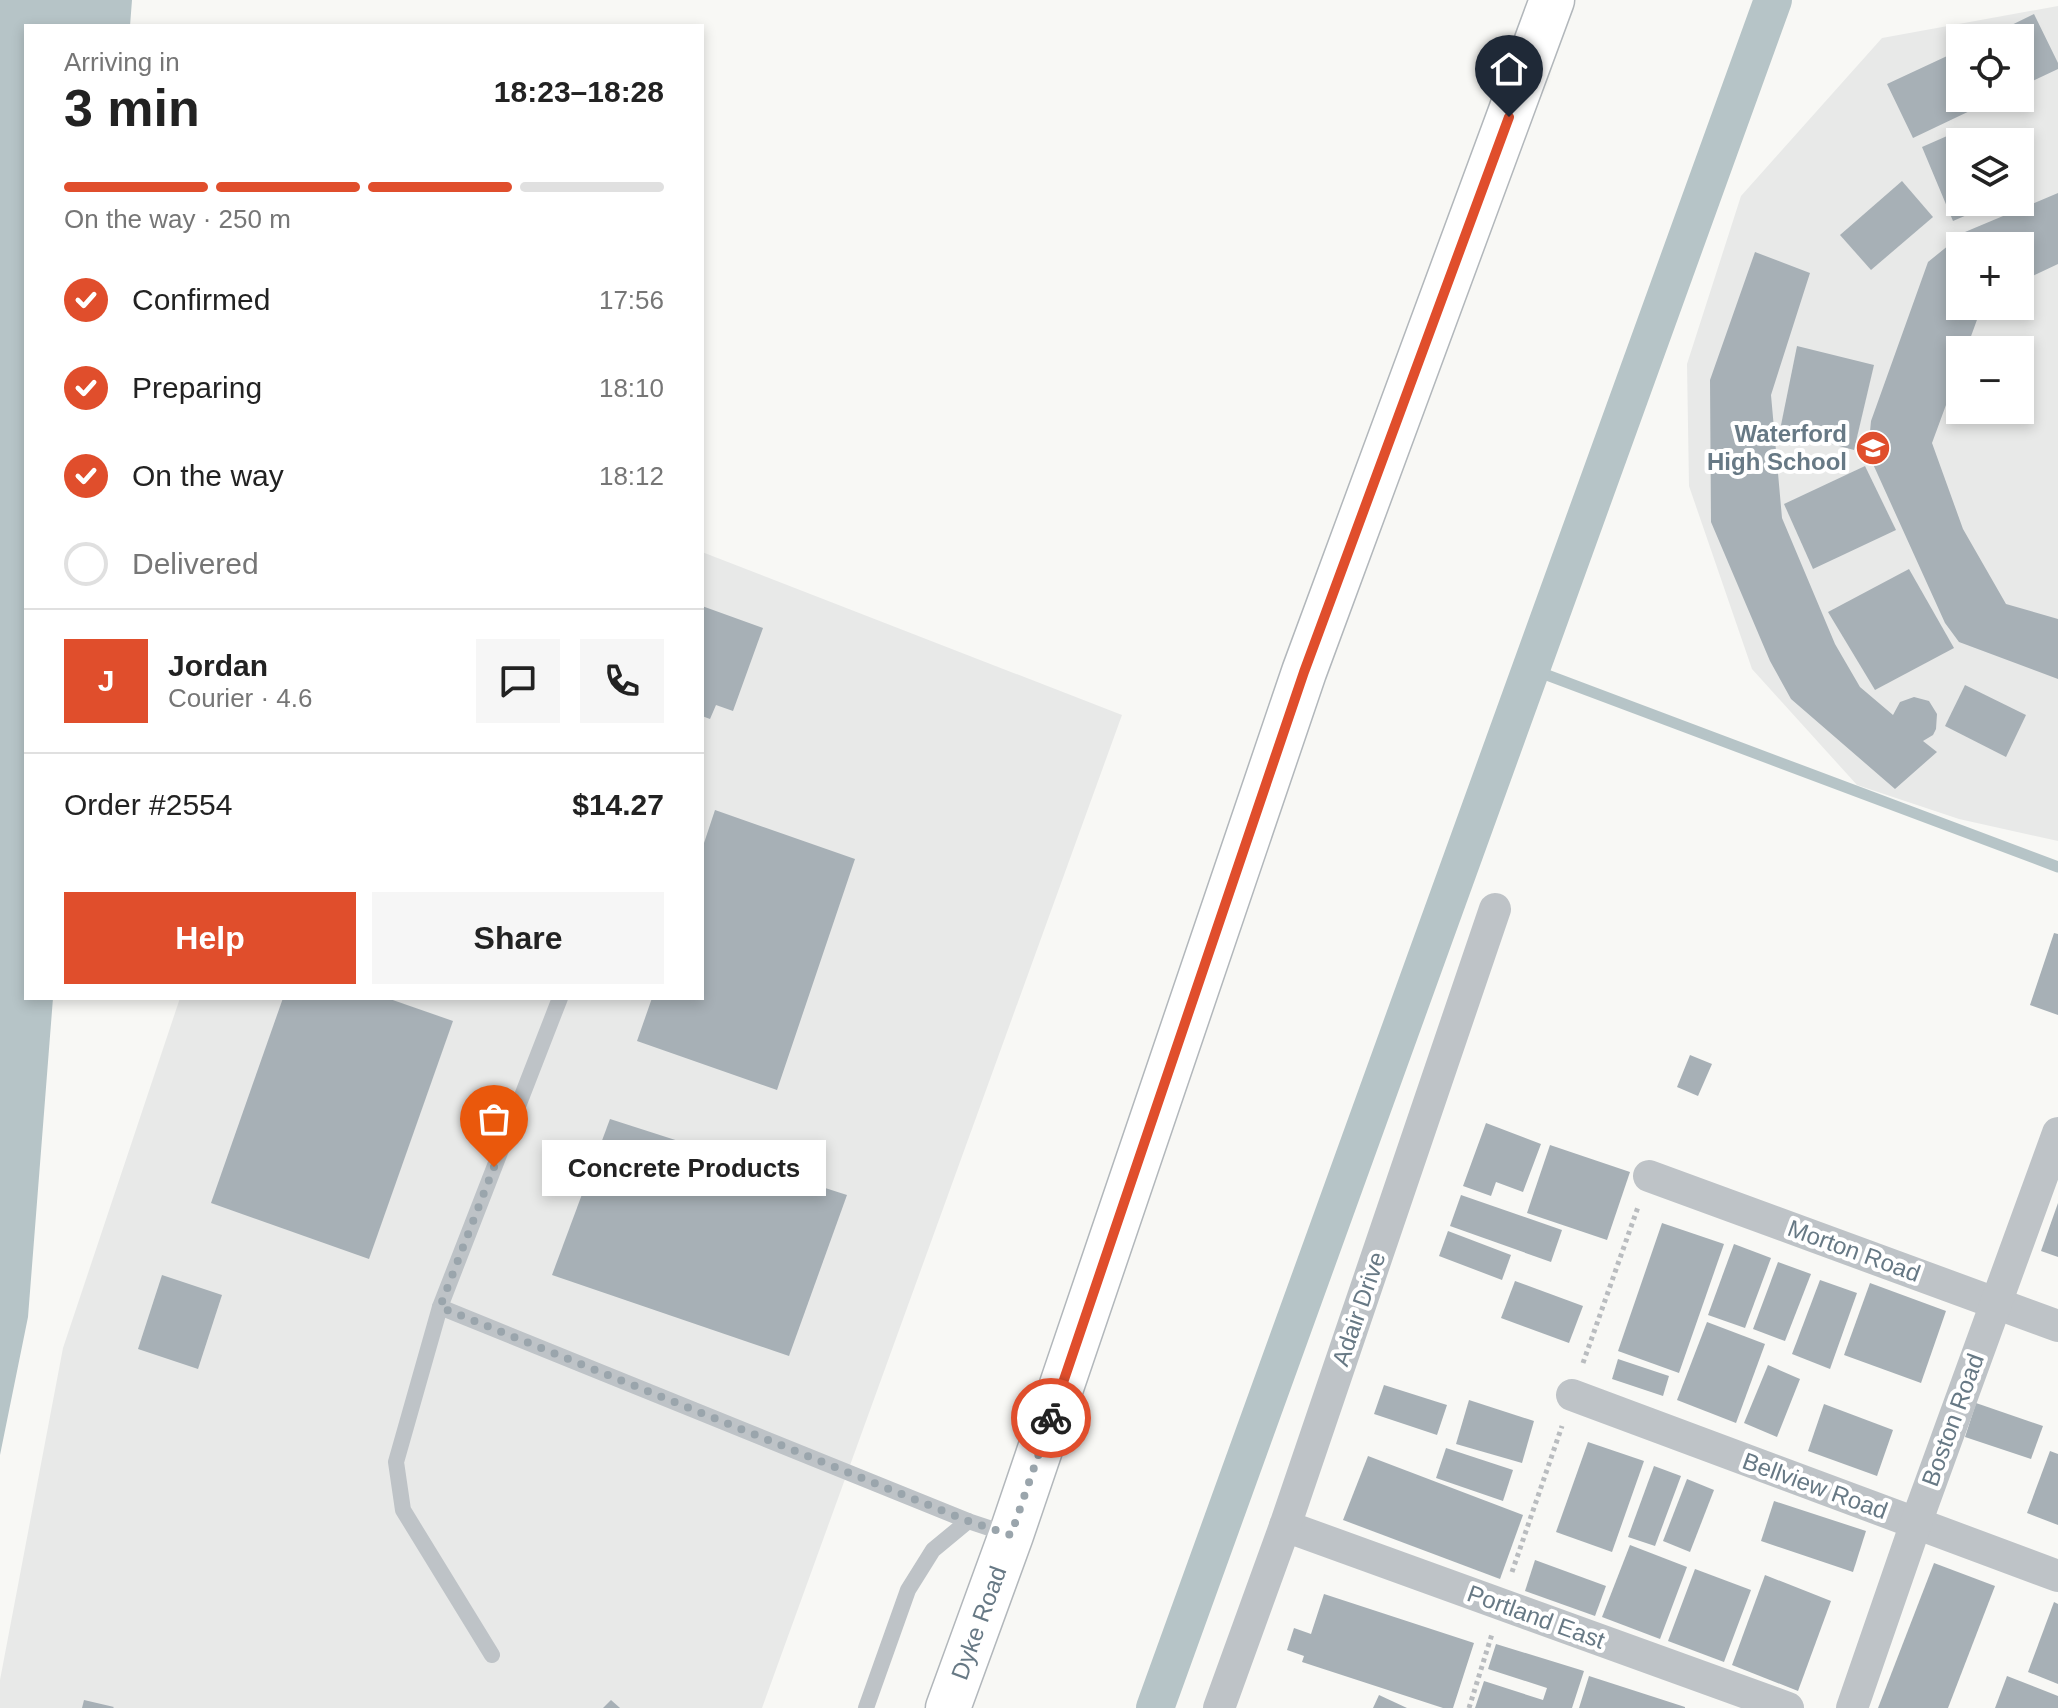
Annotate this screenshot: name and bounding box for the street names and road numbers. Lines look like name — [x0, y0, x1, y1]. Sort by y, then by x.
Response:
street label: Morton Road — [1784, 1214, 1924, 1287]
street label: Adair Drive — [1326, 1248, 1391, 1369]
street label: Boston Road — [1916, 1350, 1989, 1490]
street label: Bellview Road — [1739, 1447, 1891, 1524]
street label: Dyke Road — [946, 1562, 1012, 1683]
street label: Portland East — [1464, 1579, 1609, 1654]

